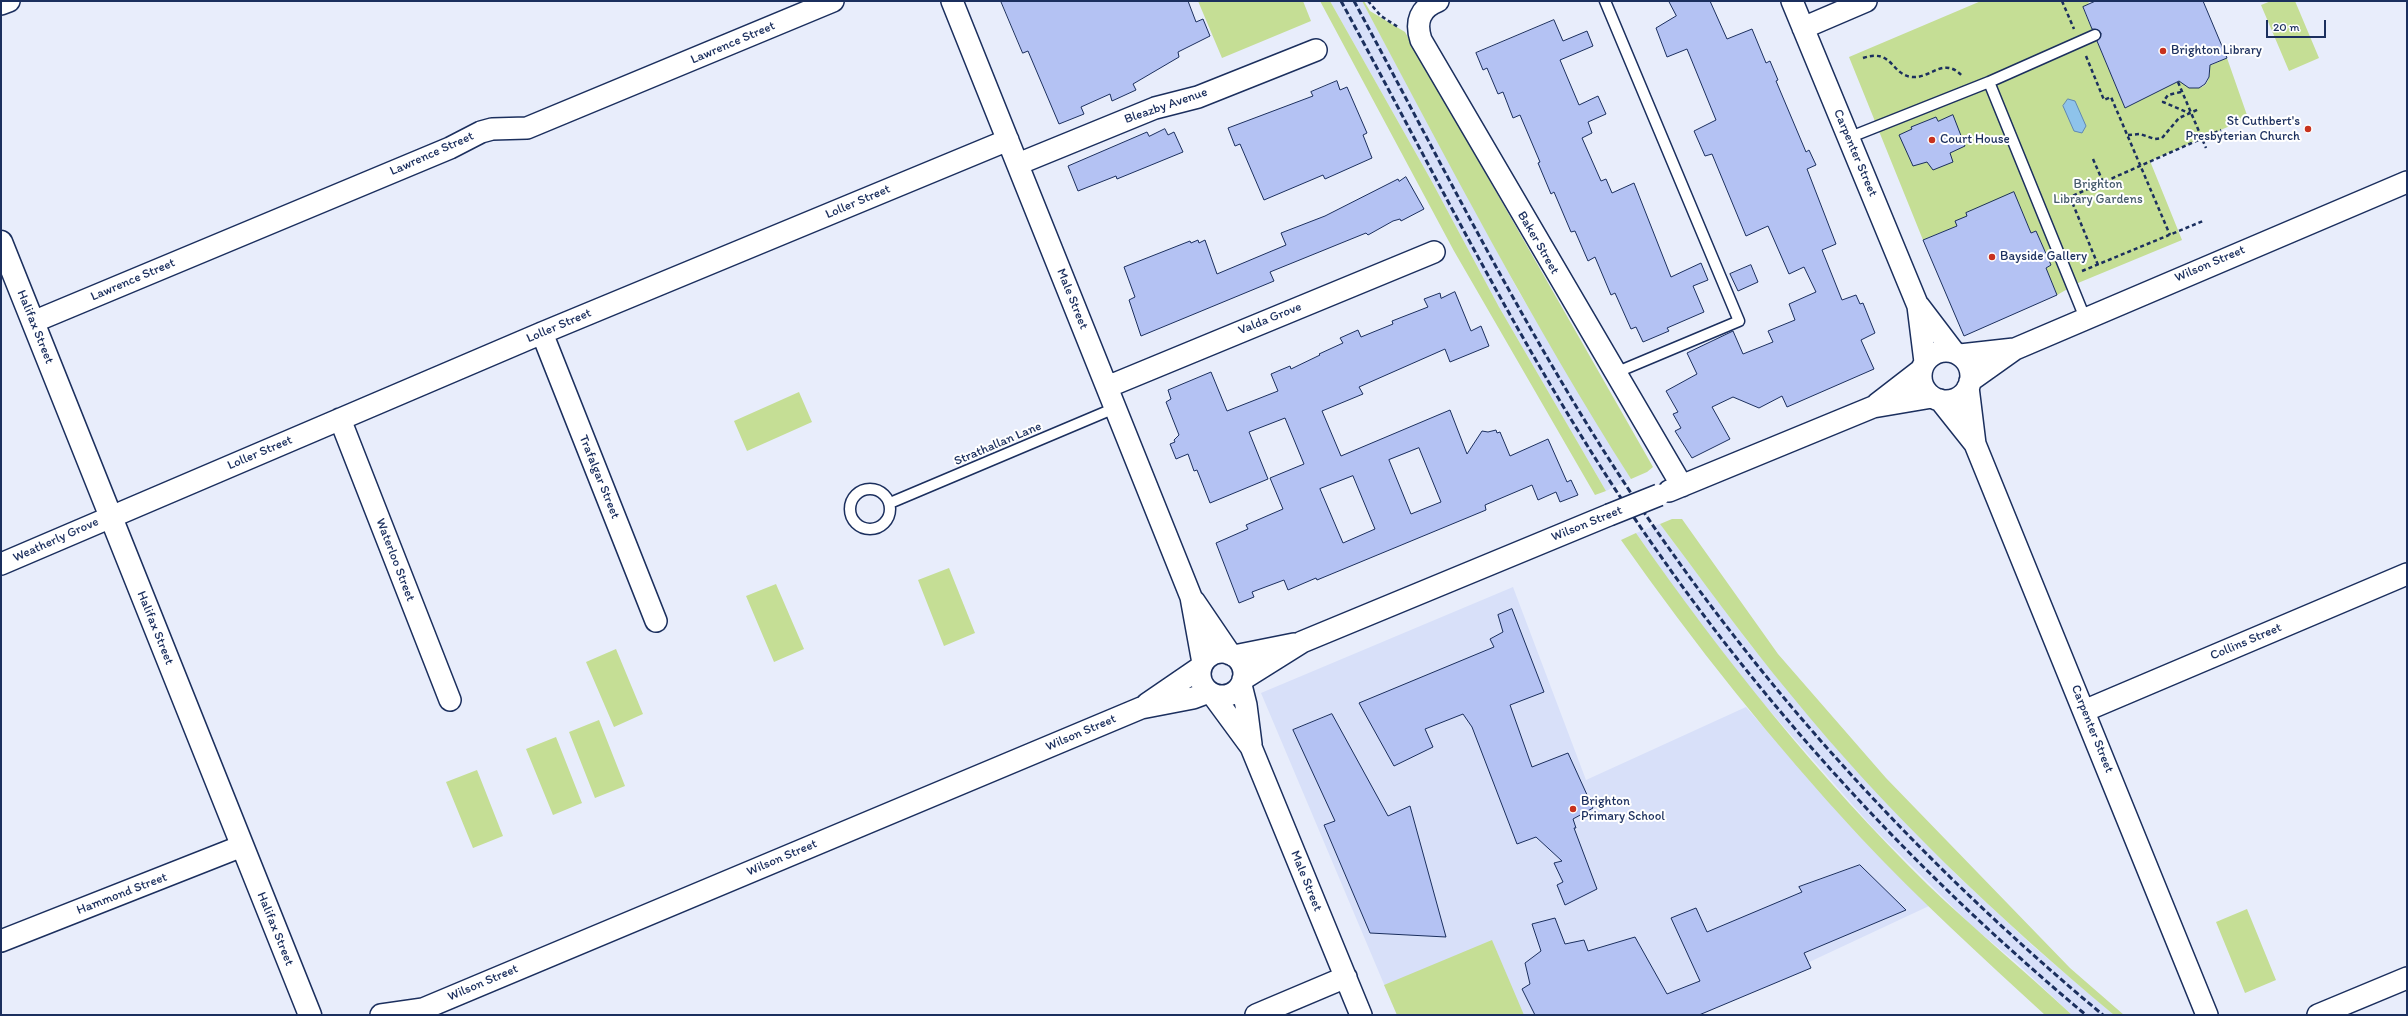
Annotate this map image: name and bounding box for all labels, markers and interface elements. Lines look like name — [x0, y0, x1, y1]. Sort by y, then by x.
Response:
scale bar — [2268, 12, 2328, 38]
street label: Lawrence Street — [688, 18, 778, 68]
text: 20 m — [2273, 20, 2300, 34]
place label: Brighton Library — [2171, 43, 2262, 59]
marker: Brighton Library — [2158, 46, 2168, 56]
street label: Bleazby Avenue — [1122, 84, 1210, 128]
street label: Carpenter Street — [1830, 107, 1880, 199]
place label: St Cuthbert's Presbyterian Church — [2185, 114, 2300, 145]
marker: St Cuthbert's Presbyterian Church — [2303, 124, 2313, 134]
street label: Lawrence Street — [388, 129, 476, 179]
place label: Court House — [1940, 132, 2010, 148]
marker: Court House — [1927, 135, 1937, 145]
park label: Brighton Library Gardens — [2053, 177, 2143, 208]
street label: Loller Street — [823, 181, 893, 223]
street label: Baker Street — [1514, 209, 1562, 277]
street label: Wilson Street — [2172, 242, 2248, 286]
place label: Bayside Gallery — [2000, 249, 2087, 265]
marker: Bayside Gallery — [1987, 252, 1997, 262]
street label: Lawrence Street — [88, 255, 178, 305]
street label: Male Street — [1053, 266, 1091, 332]
street label: Halifax Street — [13, 288, 57, 366]
street label: Valda Grove — [1236, 299, 1304, 339]
street label: Loller Street — [524, 305, 594, 347]
street label: Strathallan Lane — [952, 419, 1044, 469]
street label: Loller Street — [225, 432, 295, 474]
street label: Trafalgar Street — [575, 433, 623, 521]
street label: Wilson Street — [1549, 503, 1625, 545]
street label: Weatherly Grove — [11, 514, 101, 566]
street label: Waterloo Street — [372, 516, 418, 604]
street label: Halifax Street — [133, 589, 177, 667]
street label: Collins Street — [2208, 620, 2284, 664]
street label: Carpenter Street — [2067, 683, 2117, 775]
street label: Wilson Street — [1043, 711, 1119, 755]
place label: Brighton Primary School — [1581, 794, 1665, 825]
marker: Brighton Primary School — [1568, 804, 1578, 814]
street label: Wilson Street — [744, 836, 820, 880]
street label: Male Street — [1287, 848, 1325, 914]
street label: Hammond Street — [75, 870, 169, 918]
street label: Halifax Street — [253, 890, 297, 968]
street label: Wilson Street — [445, 961, 521, 1005]

